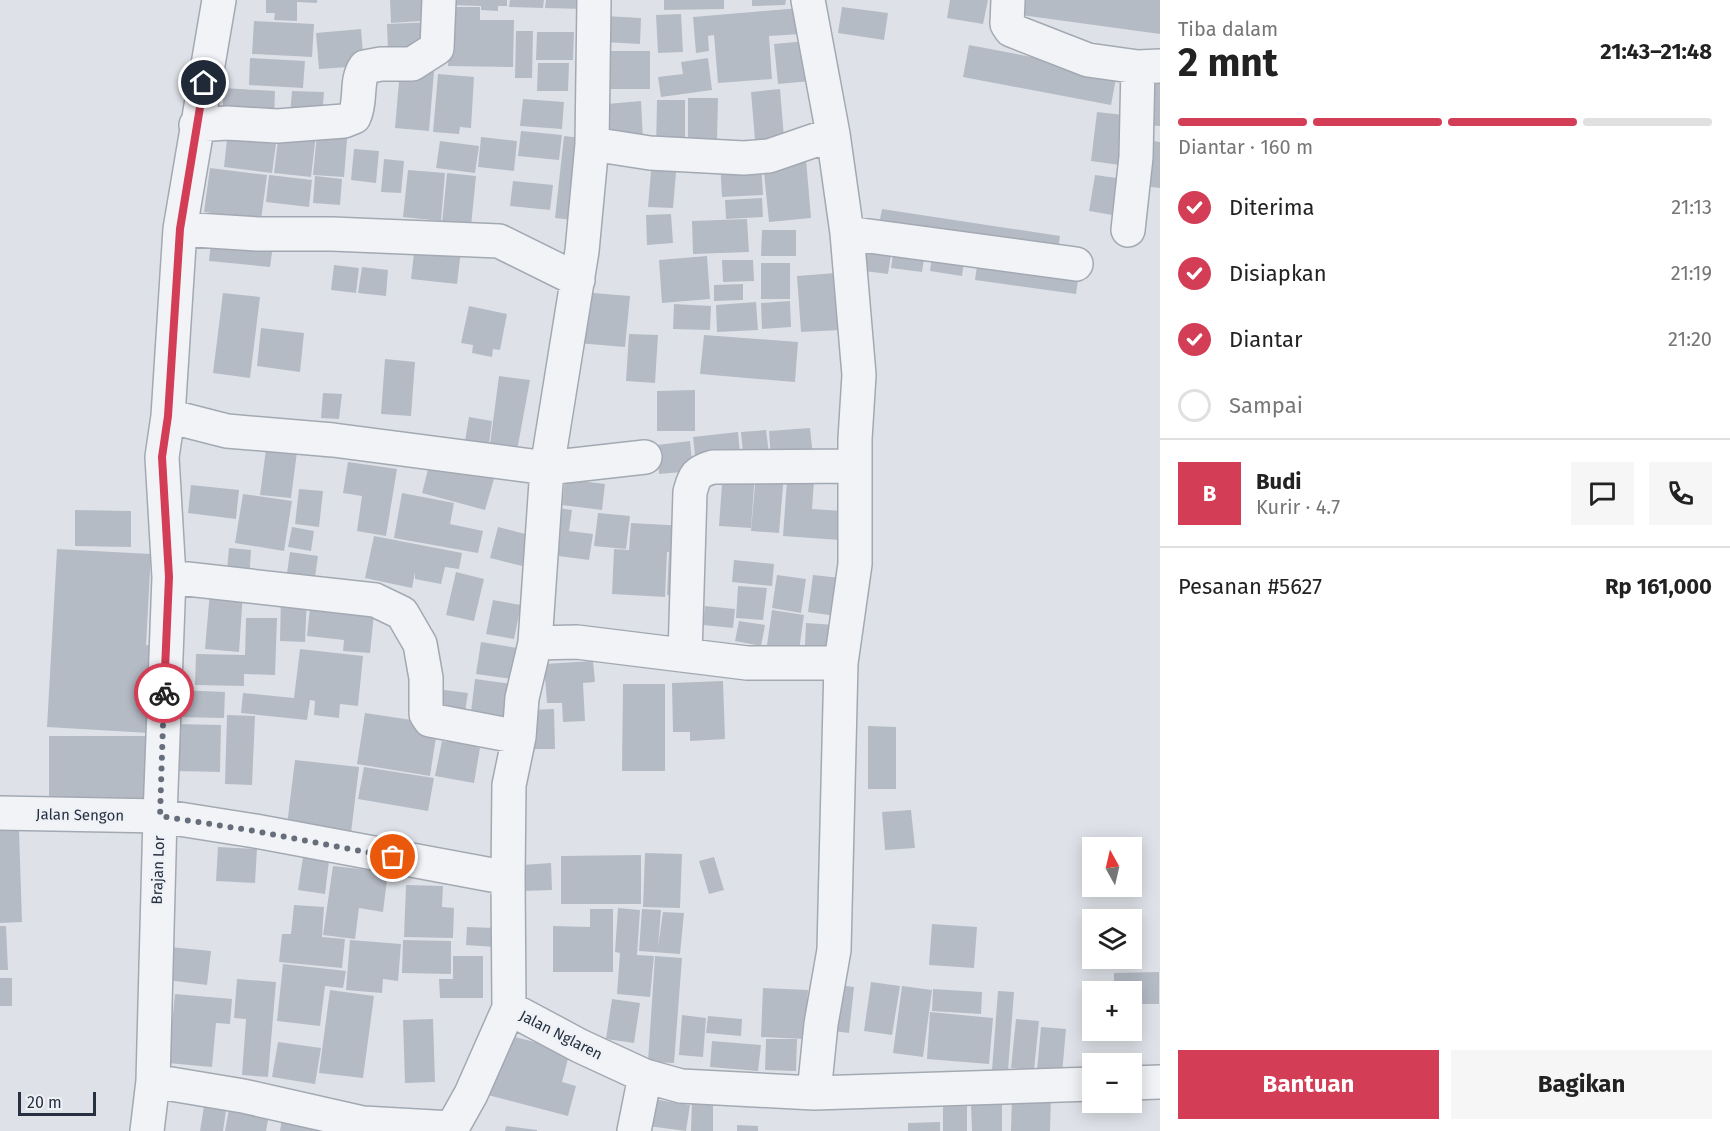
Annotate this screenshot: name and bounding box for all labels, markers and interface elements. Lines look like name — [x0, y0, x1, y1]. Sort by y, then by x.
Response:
text: Tiba dalam — [1178, 17, 1278, 41]
text: 21:43–21:48 — [1600, 38, 1712, 65]
text: 2 mnt — [1178, 40, 1278, 86]
pin — [178, 57, 229, 108]
icon: home — [187, 66, 220, 99]
text: Diantar · 160 m — [1178, 135, 1313, 159]
icon: check — [1178, 191, 1211, 224]
text: Diterima — [1229, 194, 1315, 221]
text: 21:13 — [1671, 195, 1712, 219]
icon: check — [1178, 257, 1211, 290]
text: Disiapkan — [1229, 260, 1327, 287]
text: 21:19 — [1671, 261, 1712, 285]
icon: check — [1178, 323, 1211, 356]
text: Diantar — [1229, 326, 1302, 353]
text: 21:20 — [1668, 327, 1712, 351]
text: Sampai — [1229, 392, 1303, 419]
button: chat — [1571, 462, 1634, 525]
button: phone — [1649, 462, 1712, 525]
text: Budi — [1256, 468, 1302, 495]
text: B — [1203, 480, 1216, 507]
text: Kurir · 4.7 — [1256, 495, 1340, 519]
text: Pesanan #5627 — [1178, 573, 1322, 600]
text: Rp 161,000 — [1605, 573, 1712, 600]
courier — [134, 663, 194, 723]
icon: bike — [148, 677, 181, 710]
street label: Jalan Sengon — [36, 805, 124, 825]
pin — [367, 831, 418, 882]
street label: Brajan Lor — [148, 835, 168, 905]
north arrow — [1082, 837, 1142, 897]
map controls — [1082, 837, 1142, 1113]
icon: bag — [376, 840, 409, 873]
button: layers — [1082, 909, 1142, 969]
button: + — [1082, 981, 1142, 1041]
street label: Jalan Nglaren — [517, 1006, 605, 1064]
button: Bantuan — [1178, 1050, 1439, 1119]
button: Bagikan — [1451, 1050, 1712, 1119]
button: − — [1082, 1053, 1142, 1113]
scale bar — [18, 1089, 96, 1116]
text: 20 m — [27, 1093, 62, 1112]

